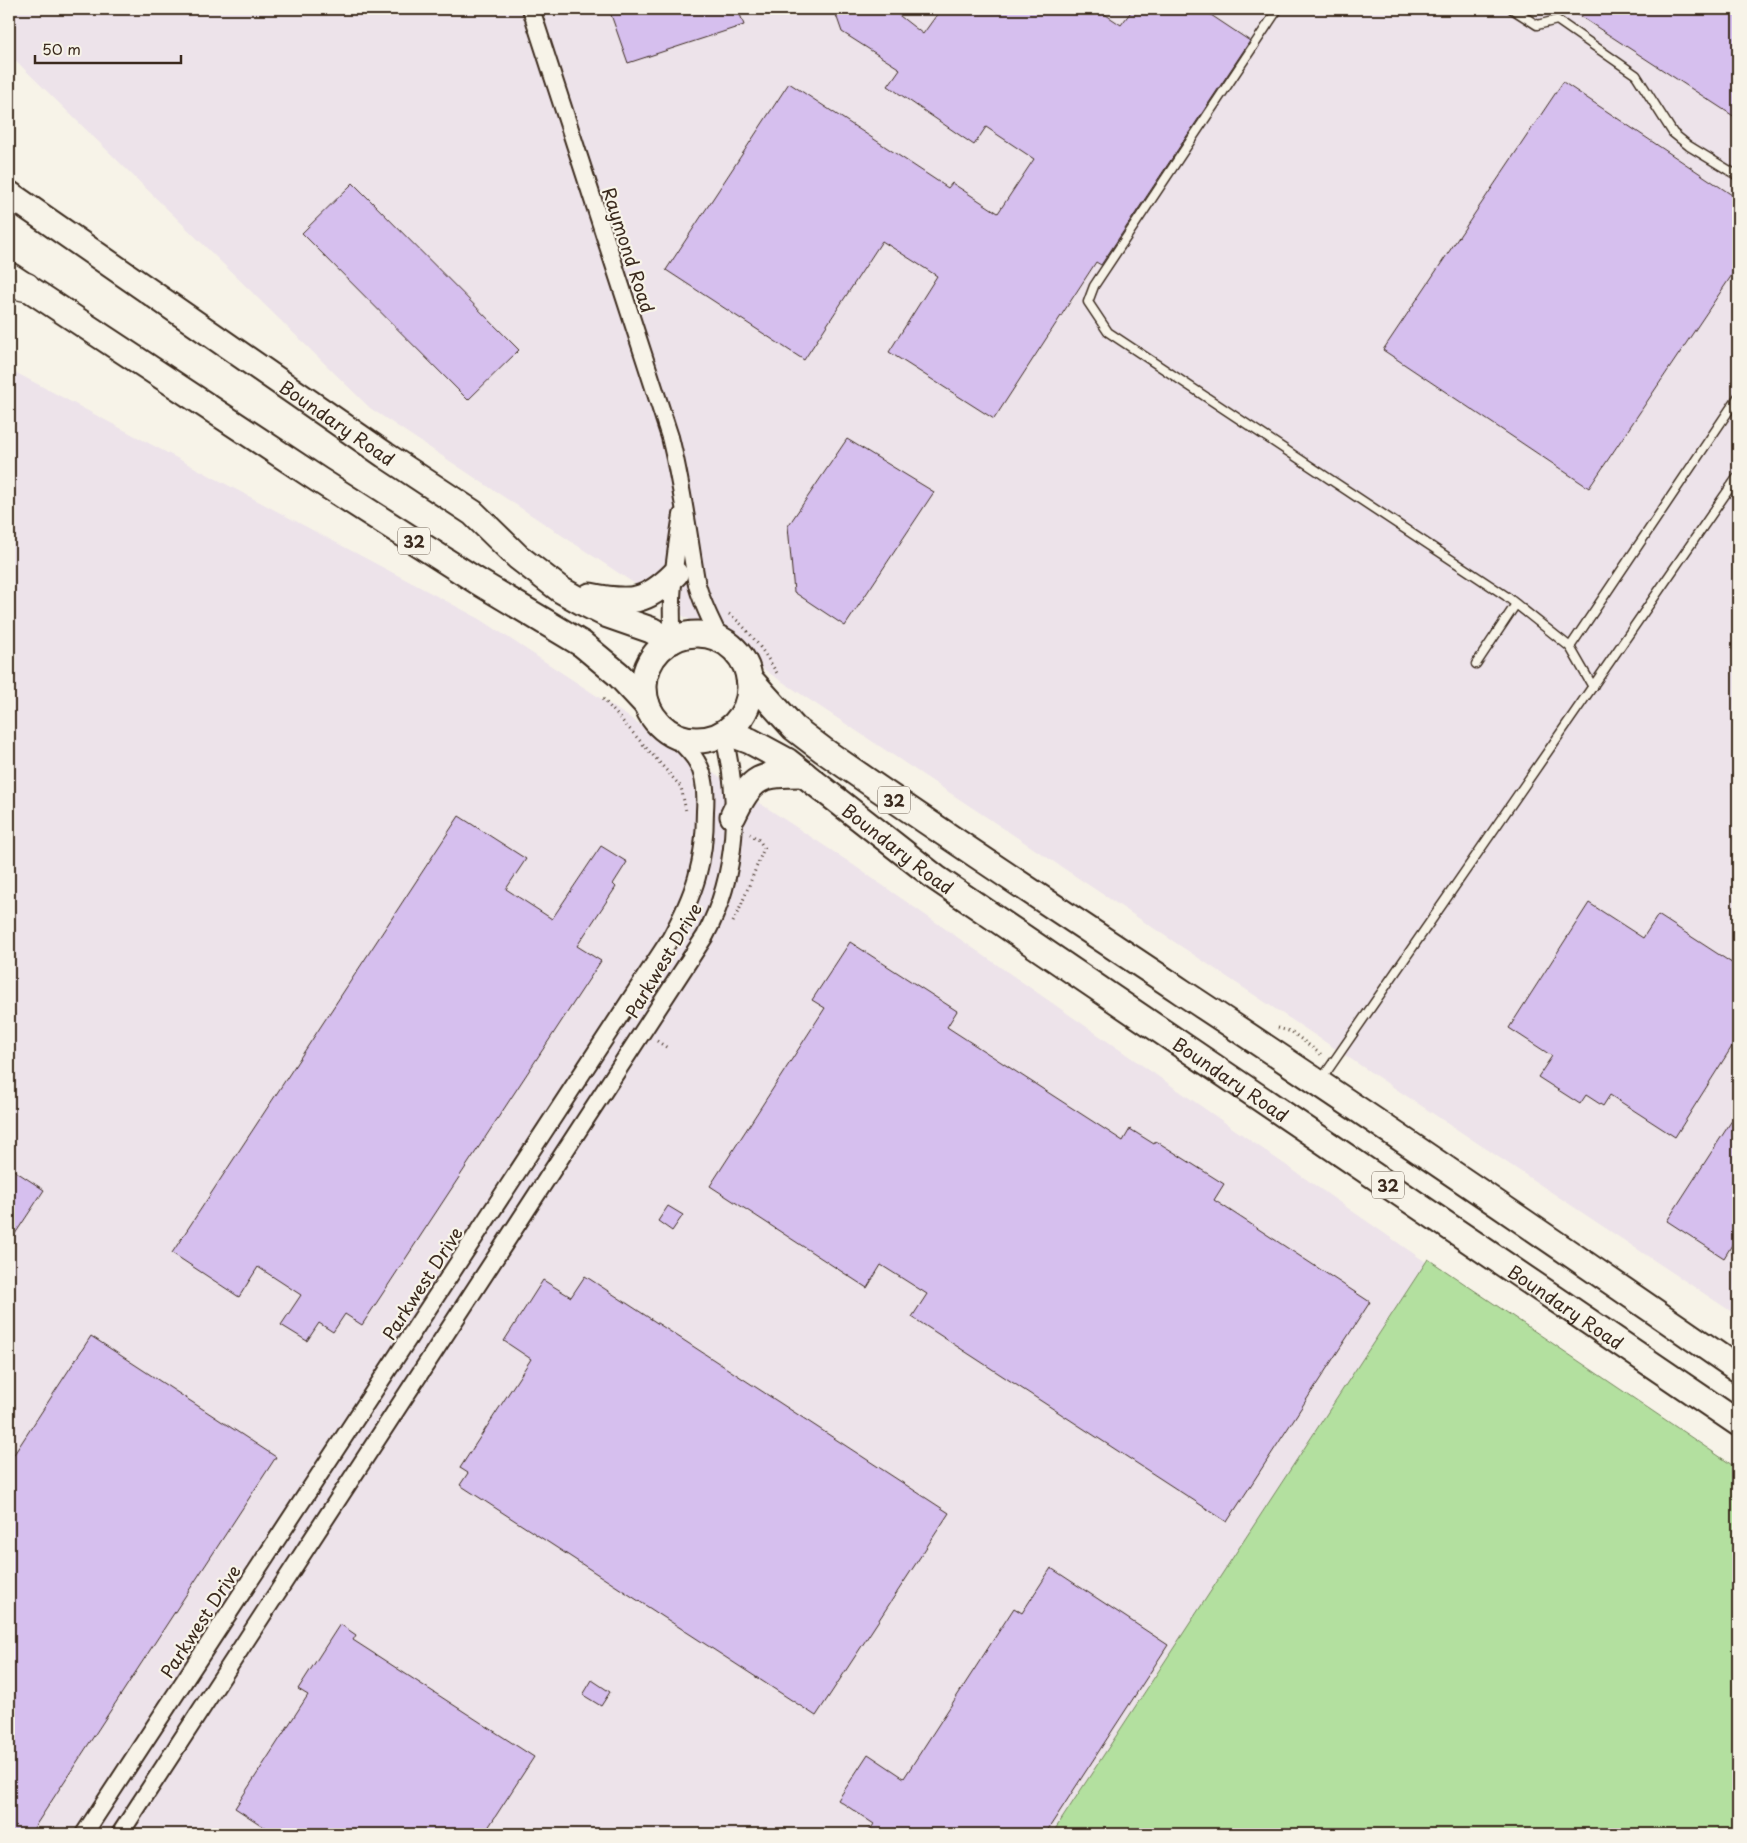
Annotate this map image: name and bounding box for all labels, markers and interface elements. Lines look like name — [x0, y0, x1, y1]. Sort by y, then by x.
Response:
scale bar — [35, 32, 181, 64]
text: 50 m — [42, 37, 81, 60]
street label: Raymond Road — [596, 184, 662, 316]
street label: Boundary Road — [275, 373, 401, 472]
road number: 32 — [398, 528, 430, 554]
road number: 32 — [878, 786, 910, 814]
street label: Boundary Road — [837, 796, 960, 900]
street label: Parkwest Drive — [618, 897, 708, 1023]
street label: Boundary Road — [1168, 1030, 1294, 1128]
road number: 32 — [1372, 1172, 1404, 1198]
street label: Parkwest Drive — [375, 1221, 469, 1345]
street label: Boundary Road — [1503, 1257, 1629, 1355]
street label: Parkwest Drive — [153, 1559, 247, 1683]

